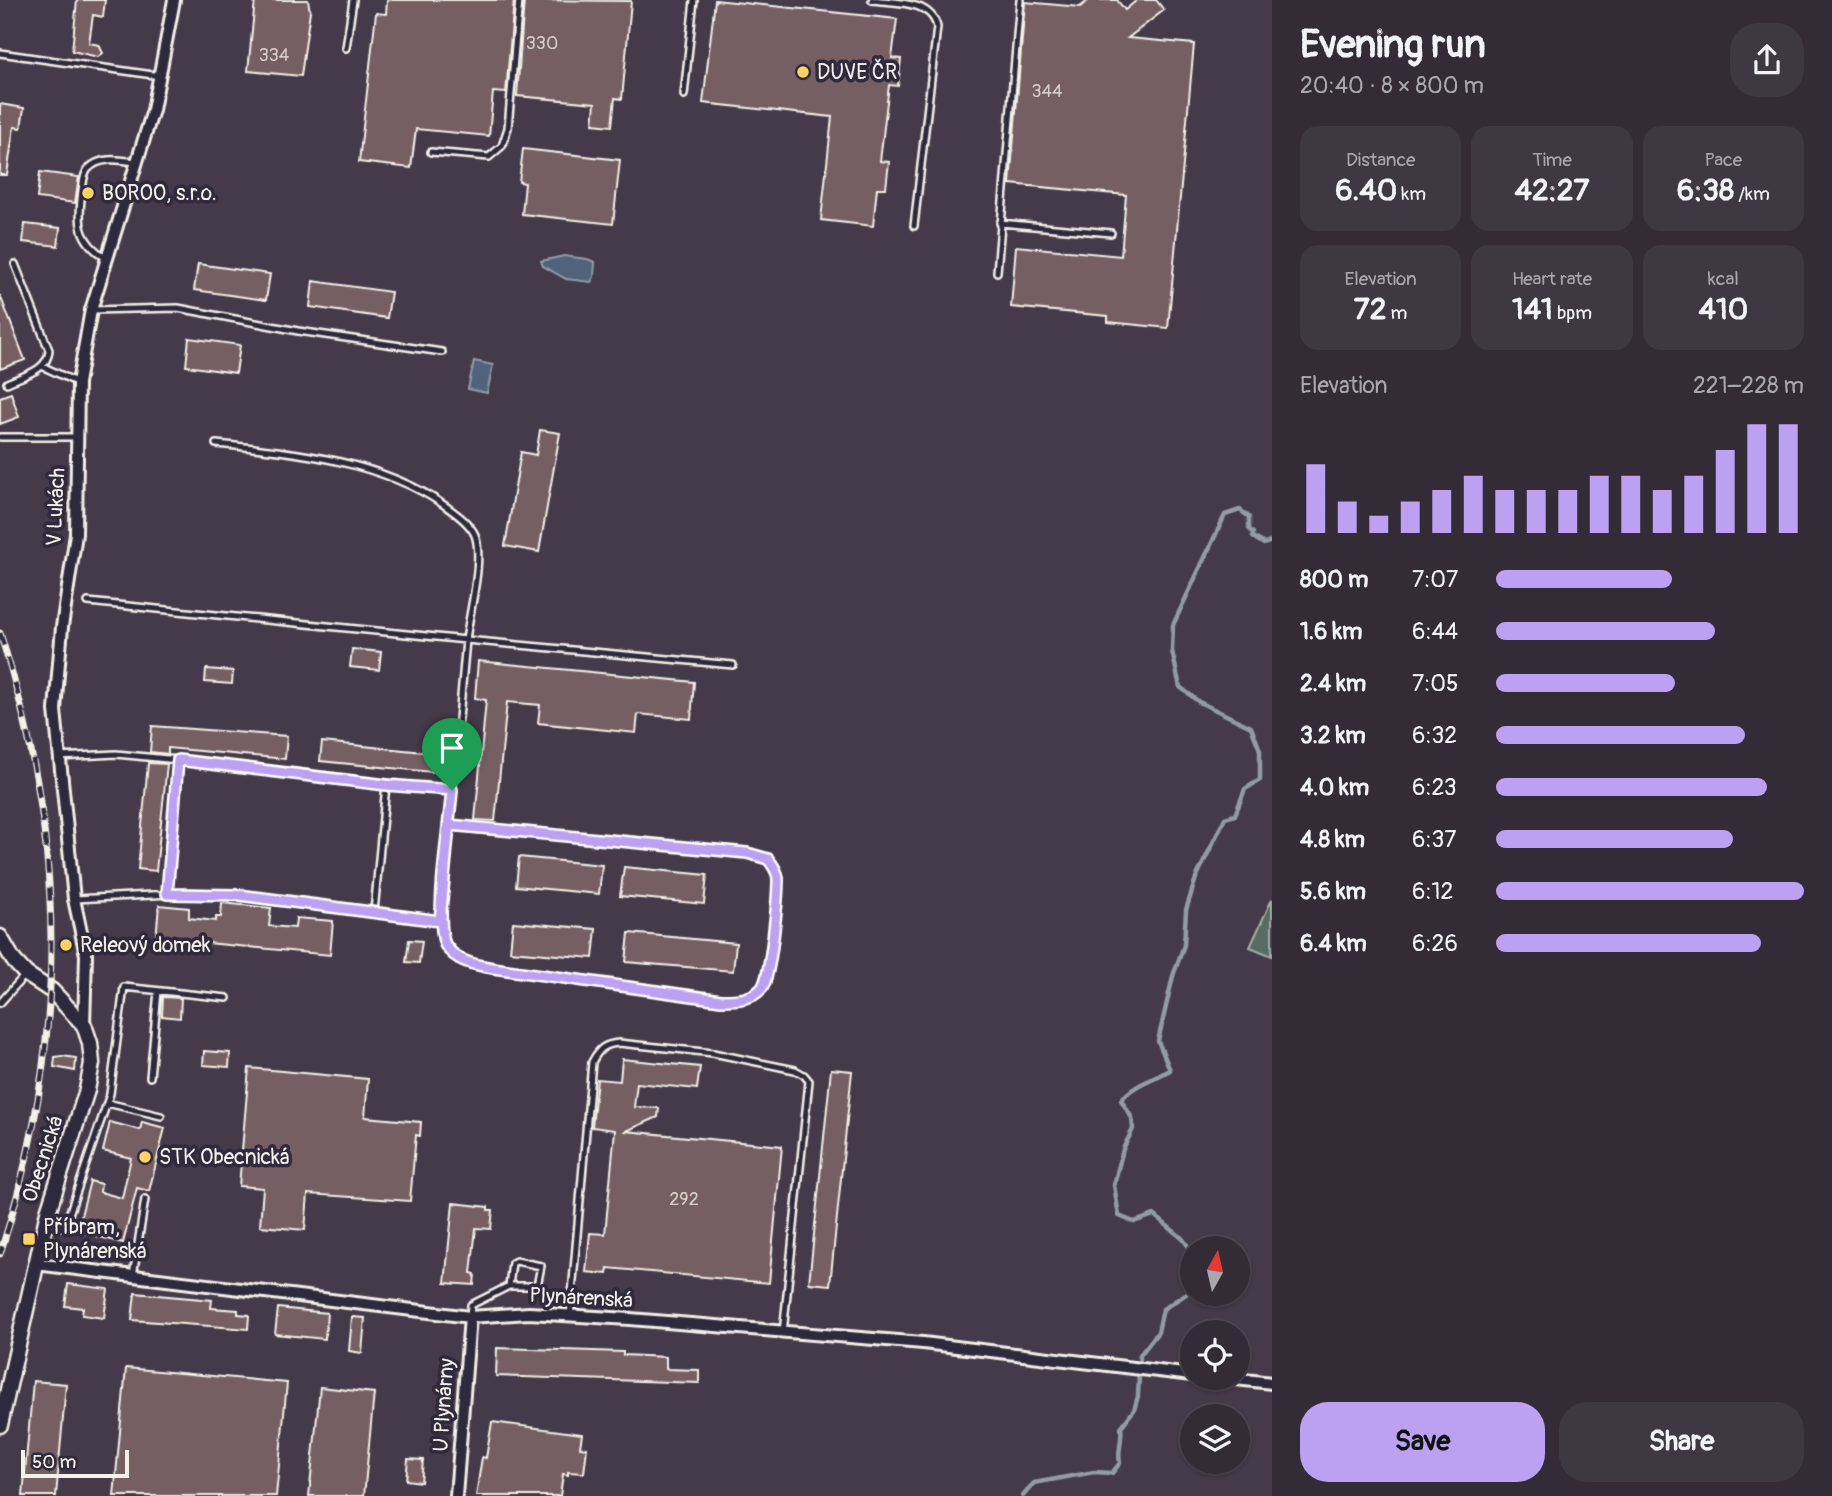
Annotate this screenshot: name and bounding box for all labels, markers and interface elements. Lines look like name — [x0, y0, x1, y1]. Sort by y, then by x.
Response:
text: Evening run — [1300, 21, 1486, 69]
button: share — [1730, 23, 1804, 97]
house number: 330 — [526, 32, 558, 55]
house number: 334 — [259, 44, 290, 67]
place label: DUVE ČR — [817, 58, 897, 86]
marker: DUVE ČR — [795, 64, 811, 80]
text: 20:40 · 8 × 800 m — [1300, 71, 1484, 100]
house number: 344 — [1032, 80, 1063, 103]
text: Distance — [1346, 148, 1415, 172]
text: Time — [1532, 148, 1572, 172]
text: Pace — [1705, 148, 1742, 172]
text: 6.40 — [1335, 172, 1397, 209]
text: 42:27 — [1515, 172, 1589, 209]
text: 6:38 — [1677, 172, 1734, 209]
place label: BOROO, s.r.o. — [102, 180, 217, 207]
text: km — [1397, 182, 1426, 206]
text: /km — [1734, 182, 1770, 206]
marker: BOROO, s.r.o. — [80, 185, 96, 201]
text: Elevation — [1344, 267, 1417, 291]
text: Heart rate — [1512, 267, 1592, 291]
text: kcal — [1708, 267, 1739, 291]
text: 72 — [1354, 291, 1386, 328]
text: 141 — [1512, 291, 1553, 328]
text: 410 — [1699, 291, 1748, 328]
text: m — [1386, 301, 1407, 325]
text: bpm — [1553, 301, 1592, 325]
text: Elevation — [1300, 371, 1388, 400]
text: 221–228 m — [1693, 371, 1804, 400]
street label: V Lukách — [40, 467, 72, 547]
text: 800 m — [1300, 565, 1368, 594]
text: 7:07 — [1412, 565, 1458, 594]
text: 1.6 km — [1300, 617, 1362, 646]
text: 6:44 — [1412, 617, 1458, 646]
text: 2.4 km — [1300, 669, 1366, 698]
text: 7:05 — [1412, 669, 1458, 698]
pin — [422, 718, 482, 790]
text: 3.2 km — [1300, 721, 1366, 750]
text: 6:32 — [1412, 721, 1457, 750]
icon: arrive — [433, 729, 471, 767]
text: 4.0 km — [1300, 773, 1369, 802]
text: 6:23 — [1412, 773, 1457, 802]
text: 4.8 km — [1300, 825, 1365, 854]
text: 6:37 — [1412, 825, 1457, 854]
text: 5.6 km — [1300, 877, 1366, 906]
text: 6:12 — [1412, 877, 1453, 906]
text: 6.4 km — [1300, 929, 1367, 958]
text: 6:26 — [1412, 929, 1458, 958]
place label: Releový domek — [80, 932, 211, 959]
marker: Releový domek — [58, 937, 74, 953]
street label: Obecnická — [16, 1112, 70, 1206]
place label: STK Obecnická — [159, 1144, 290, 1171]
marker: STK Obecnická — [137, 1149, 153, 1165]
house number: 292 — [669, 1188, 699, 1211]
place label: Příbram, Plynárenská — [43, 1214, 147, 1265]
marker: Příbram, Plynárenská — [21, 1231, 37, 1247]
north arrow — [1180, 1236, 1250, 1306]
map controls — [1180, 1236, 1250, 1474]
street label: Plynárenská — [529, 1282, 633, 1314]
button: locate — [1180, 1320, 1250, 1390]
street label: U Plynárny — [427, 1357, 461, 1453]
button: Save — [1300, 1402, 1545, 1482]
button: Share — [1559, 1402, 1804, 1482]
button: layers — [1180, 1404, 1250, 1474]
scale bar — [21, 1447, 130, 1479]
text: 50 m — [32, 1450, 76, 1474]

